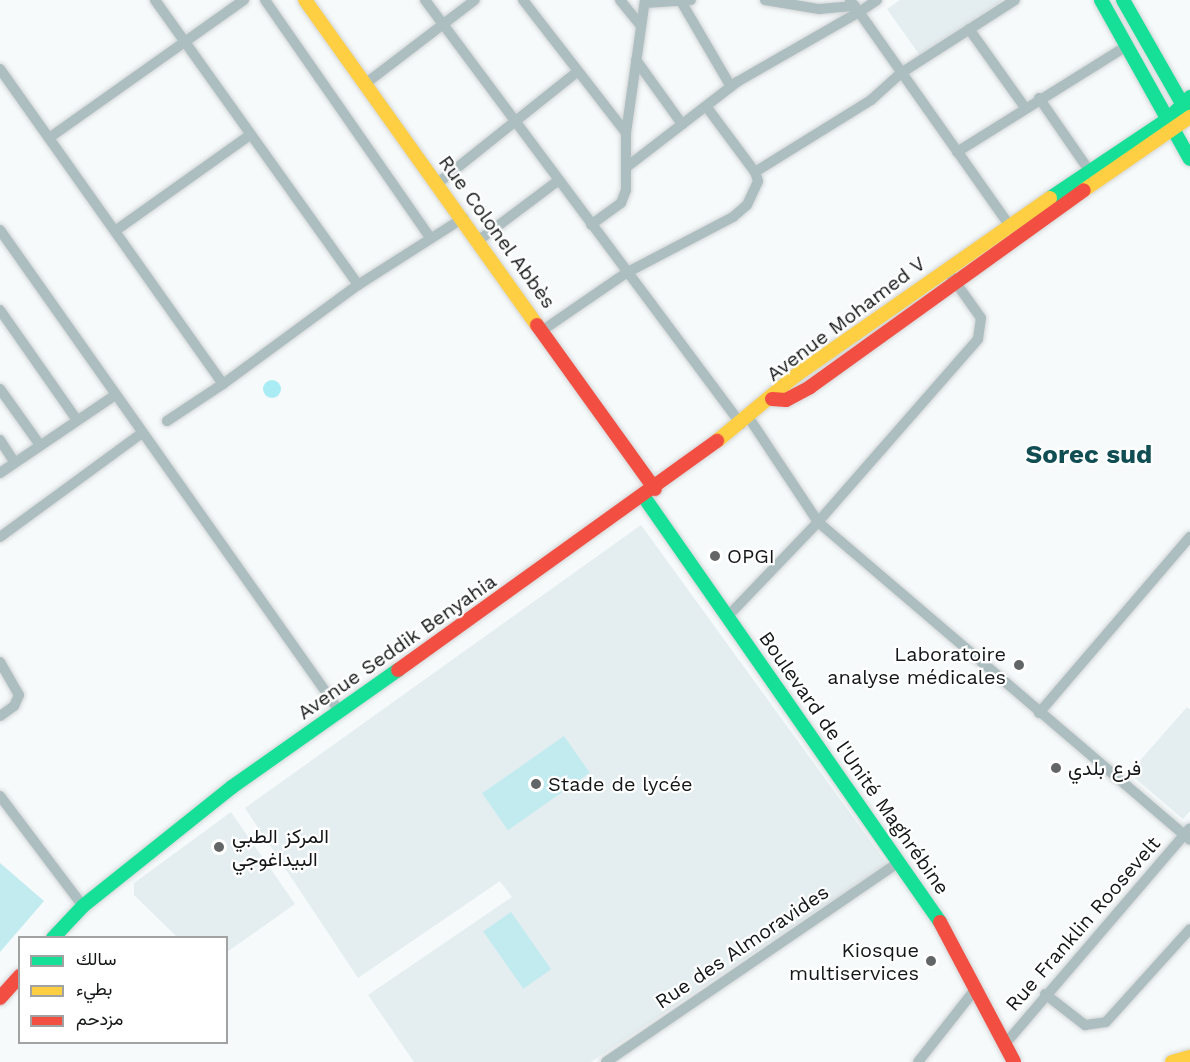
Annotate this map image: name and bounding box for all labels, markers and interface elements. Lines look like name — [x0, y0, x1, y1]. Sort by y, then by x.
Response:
street label: Rue Colonel Abbès — [433, 150, 561, 314]
street label: Avenue Mohamed V — [762, 251, 930, 387]
district label: Sorec sud — [1026, 439, 1152, 471]
place label: OPGI — [727, 544, 775, 568]
marker: OPGI — [708, 549, 722, 563]
street label: Avenue Seddik Benyahia — [293, 569, 501, 725]
street label: Boulevard de l'Unité Maghrébine — [754, 627, 954, 899]
place label: Laboratoire analyse médicales — [827, 642, 1006, 689]
marker: Laboratoire analyse médicales — [1010, 656, 1028, 674]
place label: فرع بلدي — [1068, 756, 1141, 780]
marker: فرع بلدي — [1049, 761, 1063, 775]
place label: Stade de lycée — [548, 772, 693, 796]
marker: Stade de lycée — [529, 777, 543, 791]
place label: المركز الطبي البيداغوجي — [232, 824, 329, 871]
street label: Rue Franklin Roosevelt — [1001, 832, 1165, 1016]
marker: المركز الطبي البيداغوجي — [210, 838, 228, 856]
street label: Rue des Almoravides — [650, 880, 834, 1014]
legend — [18, 936, 228, 1044]
place label: Kiosque multiservices — [789, 938, 919, 985]
text: سالك — [76, 948, 116, 969]
marker: Kiosque multiservices — [924, 954, 938, 968]
text: بطيء — [76, 978, 112, 999]
text: مزدحم — [76, 1008, 123, 1029]

